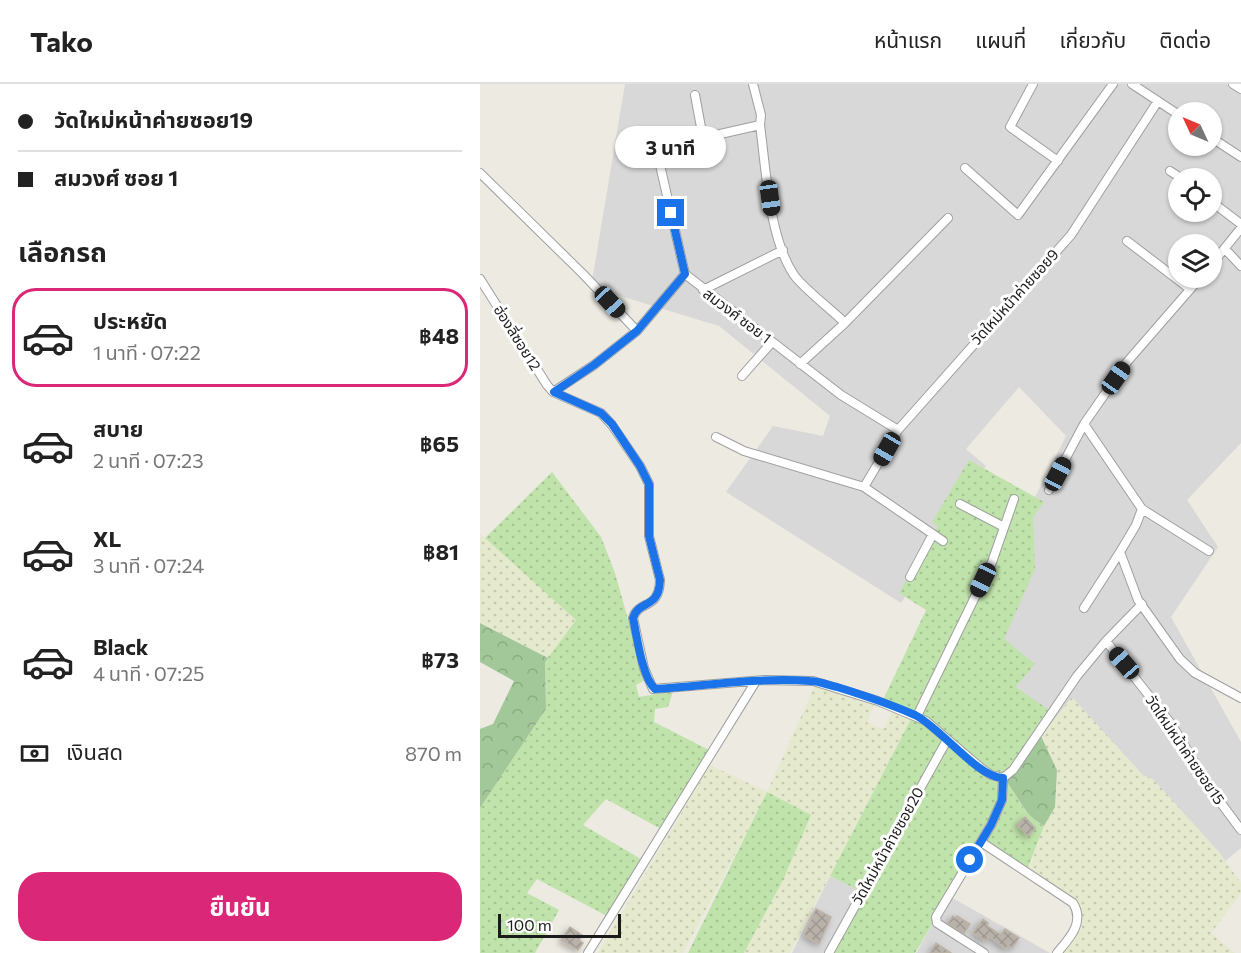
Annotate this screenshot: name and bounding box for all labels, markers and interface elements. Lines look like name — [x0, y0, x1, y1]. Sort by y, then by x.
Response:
text: Tako — [30, 24, 93, 58]
text: หน้าแรก — [874, 27, 942, 52]
text: แผนที่ — [975, 27, 1026, 52]
text: เกี่ยวกับ — [1059, 27, 1126, 52]
text: ติดต่อ — [1159, 27, 1211, 52]
north arrow — [1168, 102, 1222, 156]
map controls — [1168, 102, 1222, 288]
text: วัดใหม่หน้าค่ายซอย19 — [54, 106, 253, 133]
callout: 3 นาที — [616, 126, 726, 168]
text: 3 นาที — [646, 135, 695, 159]
text: สมวงศ์ ซอย 1 — [54, 164, 178, 191]
button: locate — [1168, 168, 1222, 222]
car — [759, 179, 781, 217]
route end — [657, 199, 684, 226]
button: layers — [1168, 234, 1222, 288]
text: เลือกรถ — [18, 235, 107, 268]
street label: วัดใหม่หน้าค่ายซอย9 — [967, 245, 1062, 348]
car — [591, 283, 629, 321]
street label: สมวงศ์ ซอย 1 — [700, 284, 775, 347]
street label: ฮ่องลี่ซอย12 — [491, 301, 546, 374]
text: ประหยัด — [93, 307, 168, 334]
icon: car — [21, 311, 75, 365]
text: ฿48 — [419, 322, 459, 349]
text: 1 นาที · 07:22 — [93, 340, 201, 364]
car — [1098, 358, 1134, 398]
text: สบาย — [93, 415, 143, 442]
icon: car — [21, 419, 75, 473]
car — [870, 429, 904, 469]
text: ฿65 — [420, 430, 459, 457]
text: 2 นาที · 07:23 — [93, 448, 204, 472]
car — [1042, 454, 1074, 494]
text: XL — [93, 525, 121, 552]
icon: car — [21, 527, 75, 581]
text: ฿81 — [423, 538, 459, 565]
text: 3 นาที · 07:24 — [93, 553, 204, 577]
car — [967, 560, 999, 600]
text: Black — [93, 633, 148, 660]
icon: car — [21, 635, 75, 689]
car — [1105, 644, 1143, 682]
text: ฿73 — [421, 646, 459, 673]
text: 4 นาที · 07:25 — [93, 661, 205, 685]
street label: วัดใหม่หน้าค่ายซอย15 — [1143, 691, 1229, 808]
icon: cash — [18, 737, 51, 770]
text: เงินสด — [66, 738, 123, 765]
text: 870 m — [405, 741, 462, 765]
street label: วัดใหม่หน้าค่ายซอย20 — [847, 784, 927, 907]
route start — [956, 846, 983, 873]
button: ยืนยัน — [18, 872, 462, 941]
scale bar — [498, 911, 621, 938]
text: 100 m — [507, 915, 552, 934]

